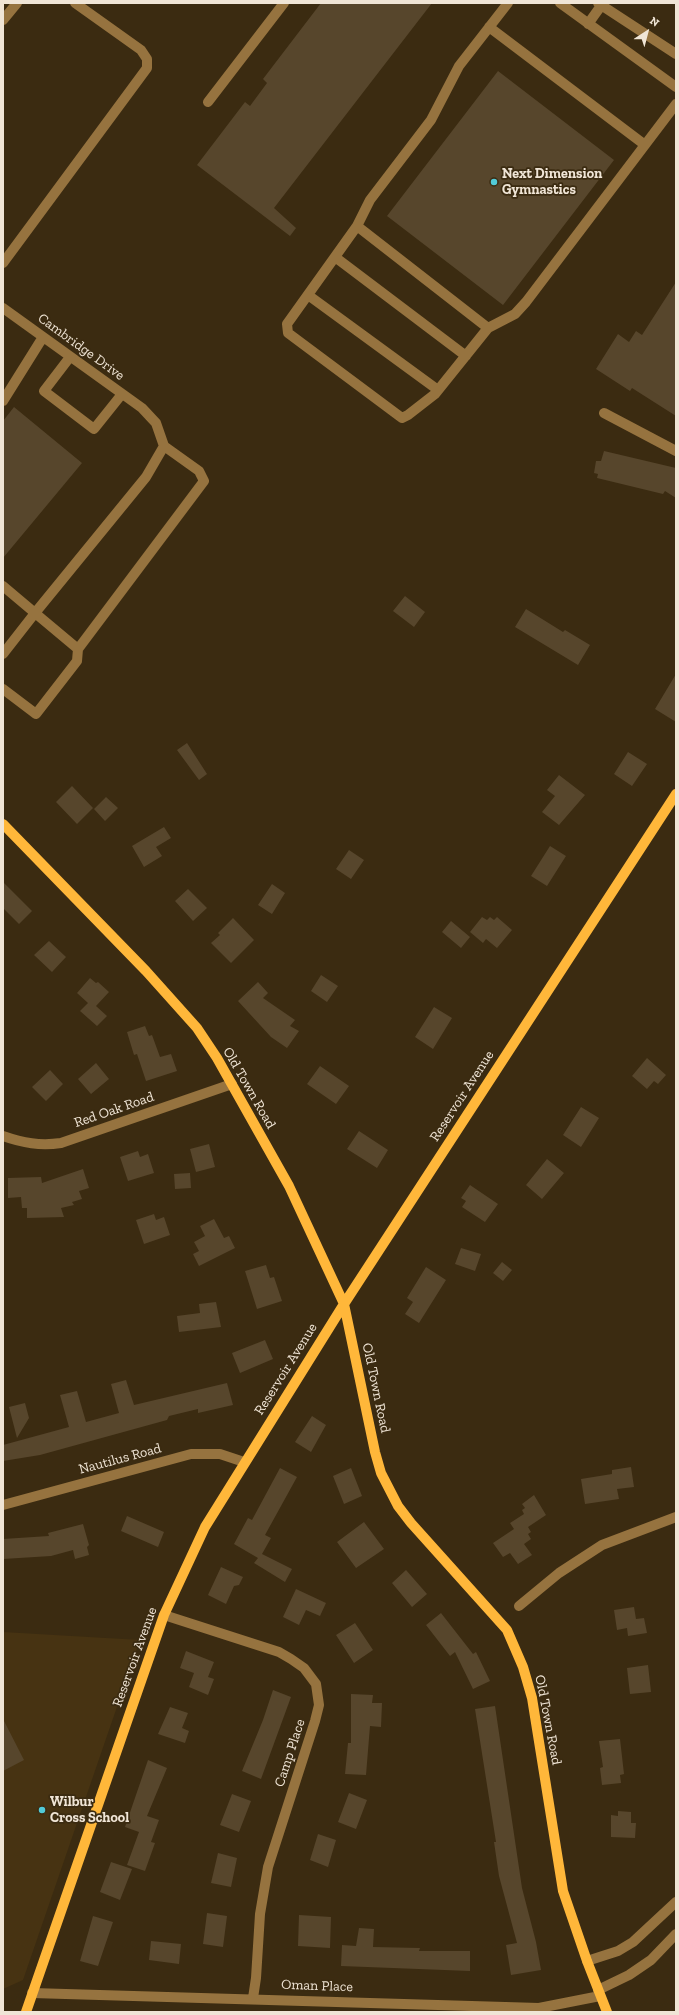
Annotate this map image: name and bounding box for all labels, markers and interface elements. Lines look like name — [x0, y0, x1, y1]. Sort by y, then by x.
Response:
north arrow — [627, 12, 667, 52]
text: N — [647, 14, 662, 30]
place label: Next Dimension Gymnastics — [502, 166, 602, 198]
marker: Next Dimension Gymnastics — [489, 177, 499, 187]
street label: Cambridge Drive — [34, 310, 128, 384]
street label: Old Town Road — [219, 1044, 279, 1132]
street label: Reservoir Avenue — [426, 1047, 498, 1145]
street label: Red Oak Road — [72, 1088, 156, 1132]
street label: Reservoir Avenue — [251, 1320, 321, 1418]
street label: Old Town Road — [358, 1342, 394, 1434]
street label: Nautilus Road — [77, 1440, 163, 1478]
street label: Reservoir Avenue — [109, 1605, 161, 1709]
street label: Old Town Road — [531, 1673, 565, 1767]
street label: Camp Place — [271, 1717, 309, 1789]
place label: Wilbur Cross School — [50, 1794, 129, 1826]
marker: Wilbur Cross School — [37, 1805, 47, 1815]
street label: Oman Place — [281, 1976, 353, 1996]

